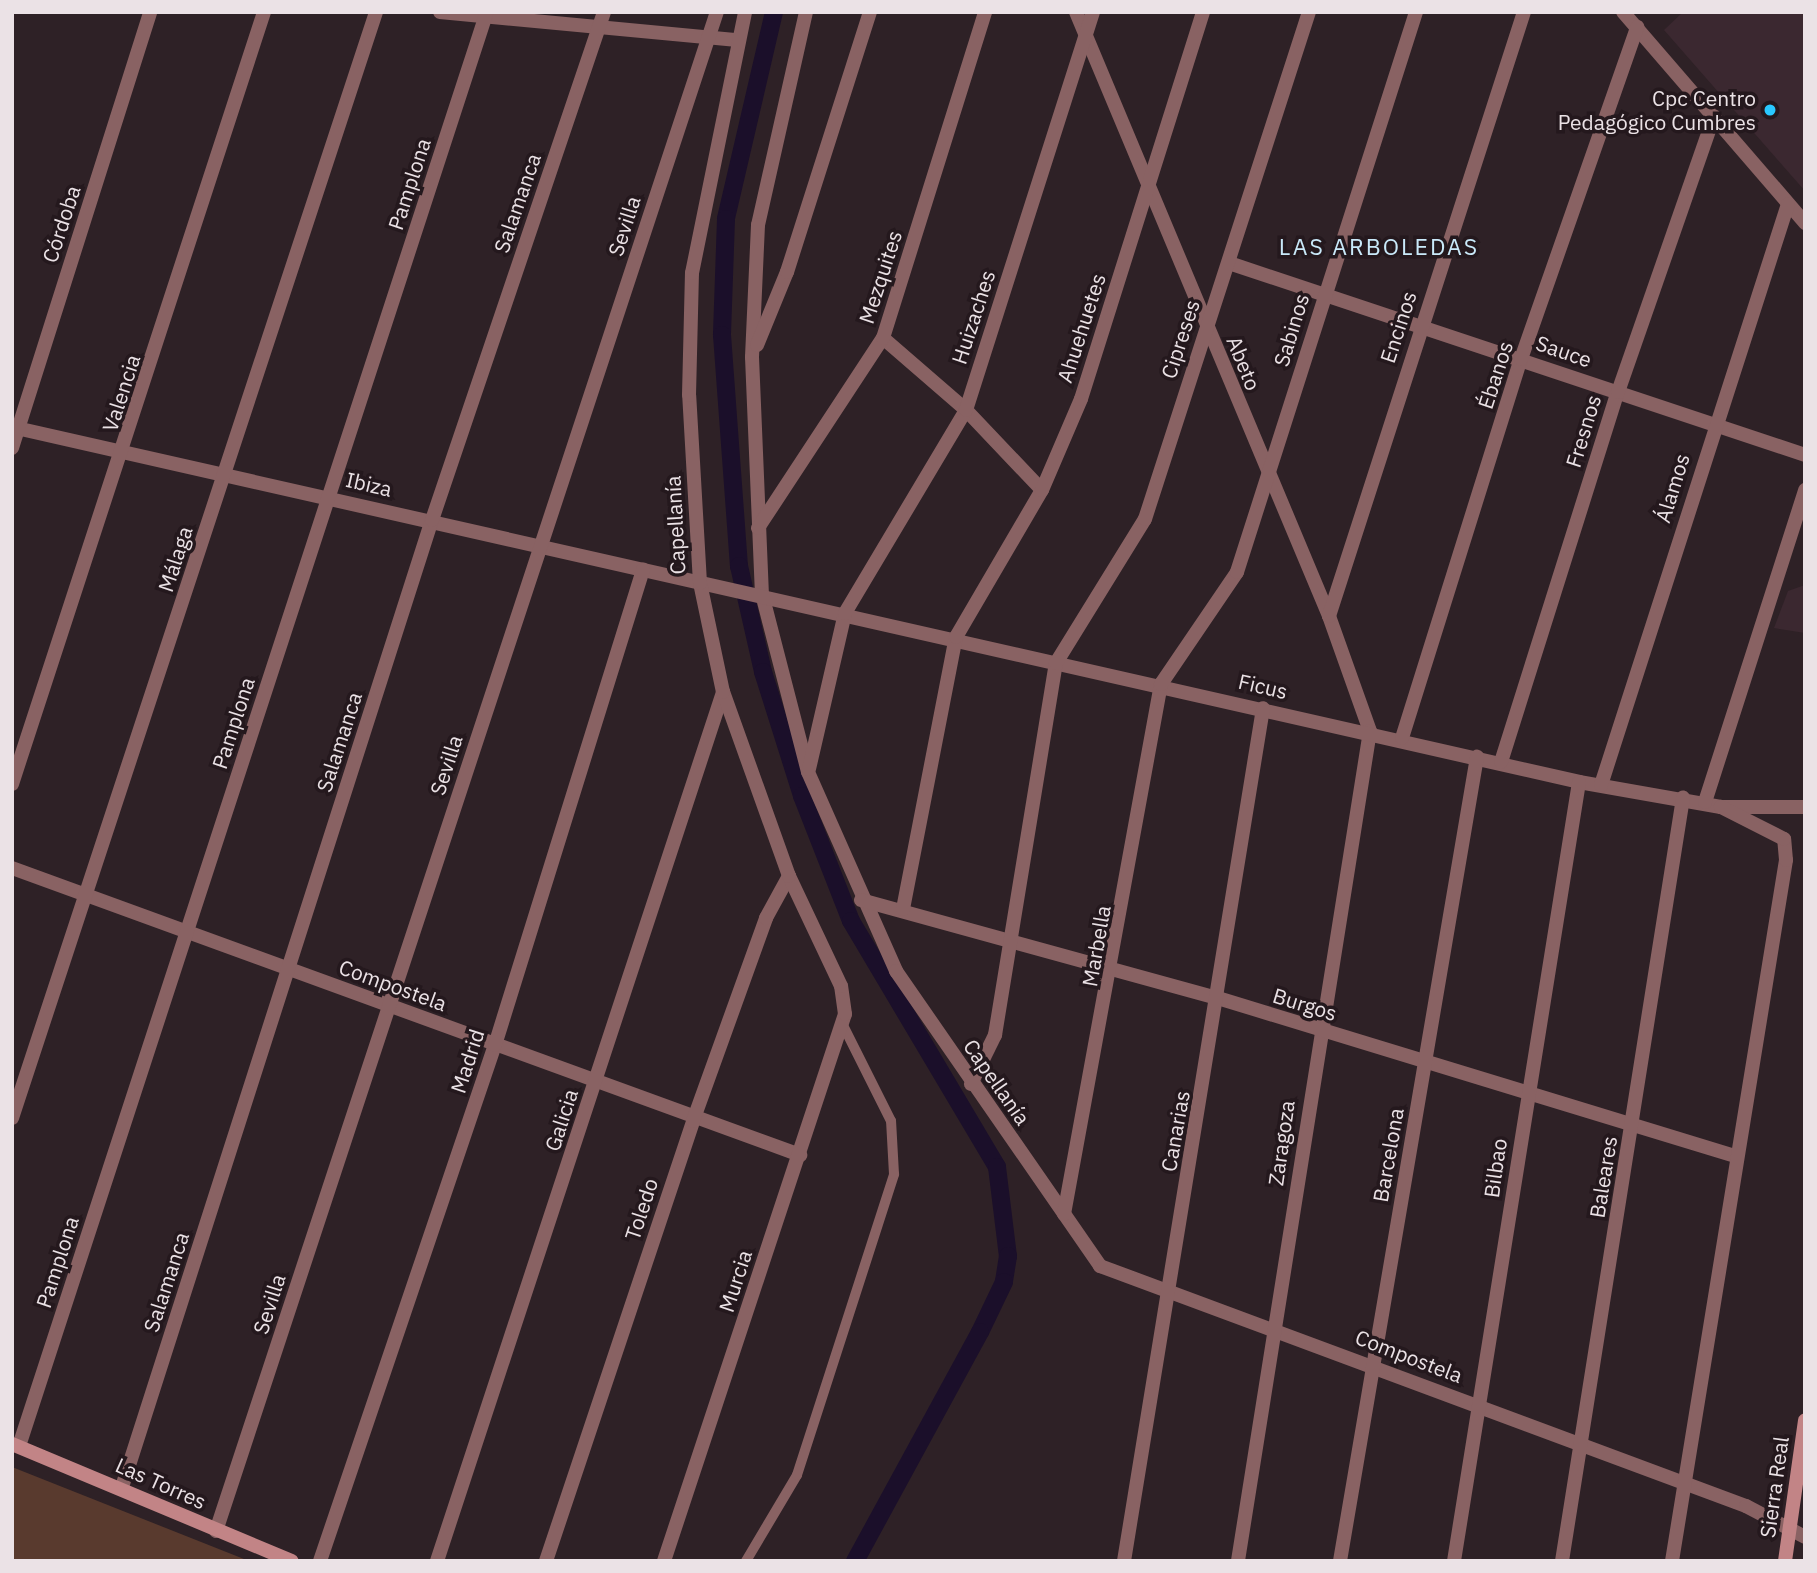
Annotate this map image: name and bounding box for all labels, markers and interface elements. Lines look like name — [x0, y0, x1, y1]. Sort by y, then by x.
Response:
place label: Cpc Centro Pedagógico Cumbres — [1558, 85, 1756, 135]
marker: Cpc Centro Pedagógico Cumbres — [1762, 102, 1778, 118]
street label: Pamplona — [382, 135, 436, 233]
street label: Salamanca — [488, 150, 546, 256]
street label: Córdoba — [37, 182, 85, 266]
street label: Sevilla — [602, 193, 646, 259]
street label: Mezquites — [853, 227, 907, 327]
district label: LAS ARBOLEDAS — [1280, 232, 1478, 260]
street label: Huizaches — [946, 267, 1000, 367]
street label: Ahuehuetes — [1052, 270, 1110, 386]
street label: Encinos — [1375, 288, 1421, 366]
street label: Sabinos — [1268, 291, 1314, 369]
street label: Cipreses — [1155, 296, 1205, 382]
street label: Sauce — [1533, 330, 1595, 372]
street label: Abeto — [1222, 332, 1266, 394]
street label: Ébanos — [1472, 338, 1518, 412]
street label: Valencia — [97, 351, 145, 435]
street label: Fresnos — [1560, 392, 1606, 470]
street label: Álamos — [1650, 451, 1694, 525]
street label: Ibiza — [343, 466, 395, 502]
street label: Capellanía — [660, 475, 690, 575]
street label: Málaga — [153, 523, 197, 595]
street label: Ficus — [1236, 668, 1290, 704]
street label: Pamplona — [206, 674, 260, 772]
street label: Salamanca — [311, 689, 367, 795]
street label: Sevilla — [424, 732, 468, 798]
street label: Marbella — [1076, 903, 1116, 989]
street label: Compostela — [336, 954, 450, 1016]
street label: Burgos — [1270, 982, 1340, 1026]
street label: Madrid — [445, 1026, 489, 1096]
street label: Capellanía — [958, 1034, 1036, 1130]
street label: Galicia — [539, 1086, 583, 1154]
street label: Canarias — [1155, 1089, 1195, 1173]
street label: Zaragoza — [1263, 1099, 1299, 1187]
street label: Barcelona — [1367, 1106, 1409, 1204]
street label: Baleares — [1584, 1134, 1622, 1220]
street label: Bilbao — [1478, 1137, 1512, 1199]
street label: Toledo — [619, 1175, 663, 1243]
street label: Pamplona — [30, 1213, 84, 1311]
street label: Salamanca — [138, 1229, 194, 1335]
street label: Murcia — [713, 1247, 757, 1315]
street label: Sevilla — [247, 1271, 291, 1337]
street label: Compostela — [1352, 1324, 1466, 1388]
street label: Sierra Real — [1754, 1435, 1794, 1539]
street label: Las Torres — [112, 1452, 210, 1514]

